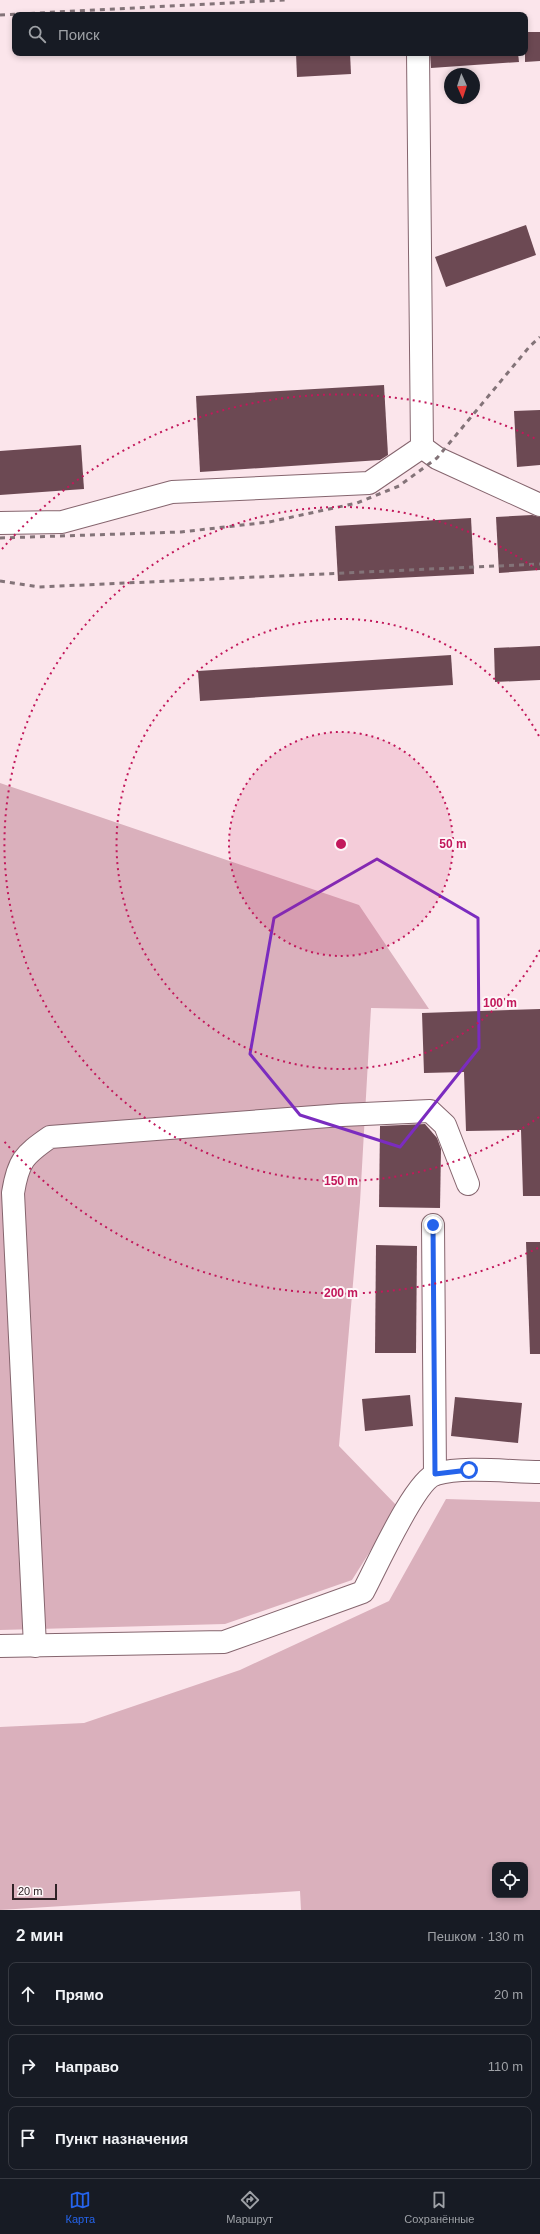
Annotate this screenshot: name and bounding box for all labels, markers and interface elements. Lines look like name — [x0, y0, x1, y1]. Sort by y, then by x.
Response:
search box — [12, 12, 528, 56]
icon: search — [26, 23, 48, 45]
text: Поиск — [58, 26, 100, 43]
north arrow — [444, 68, 480, 104]
centre of rings — [334, 837, 348, 851]
text: 50 m — [439, 837, 467, 851]
text: 100 m — [483, 996, 517, 1010]
text: 150 m — [324, 1174, 358, 1188]
route end — [424, 1216, 442, 1234]
text: 200 m — [324, 1286, 358, 1300]
route start — [460, 1461, 478, 1479]
map controls — [492, 1862, 528, 1898]
button: locate — [492, 1862, 528, 1898]
scale bar — [12, 1882, 57, 1901]
text: 20 m — [18, 1885, 42, 1897]
text: 2 мин — [16, 1926, 63, 1945]
text: Пешком · 130 m — [427, 1929, 524, 1944]
icon: ahead — [17, 1983, 39, 2005]
text: Прямо — [55, 1986, 104, 2003]
text: 20 m — [494, 1987, 523, 2002]
icon: right — [17, 2055, 39, 2077]
text: Направо — [55, 2058, 119, 2075]
text: 110 m — [488, 2059, 523, 2074]
icon: arrive — [17, 2127, 39, 2149]
text: Пункт назначения — [55, 2130, 188, 2147]
tab: Карта — [66, 2189, 95, 2225]
tab: Маршрут — [226, 2189, 273, 2225]
tab: Сохранённые — [404, 2189, 474, 2225]

